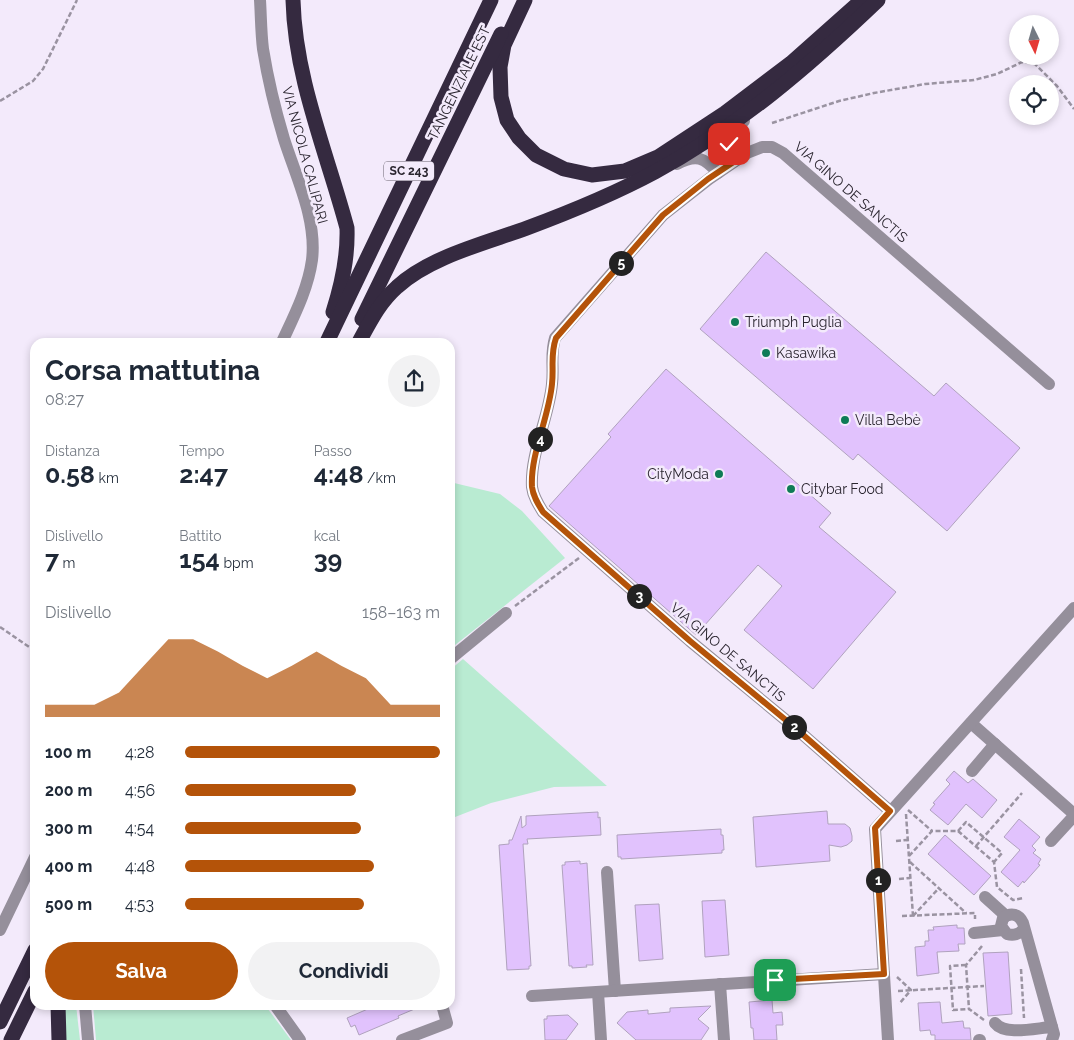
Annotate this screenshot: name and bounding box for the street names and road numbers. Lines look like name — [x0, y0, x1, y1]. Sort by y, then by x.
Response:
street label: TANGENZIALE EST — [424, 23, 494, 143]
street label: VIA NICOLA CALIPARI — [279, 85, 331, 225]
street label: VIA GINO DE SANCTIS — [791, 138, 911, 246]
road number: SC 243 — [384, 162, 434, 180]
street label: VIA GINO DE SANCTIS — [667, 599, 789, 705]

